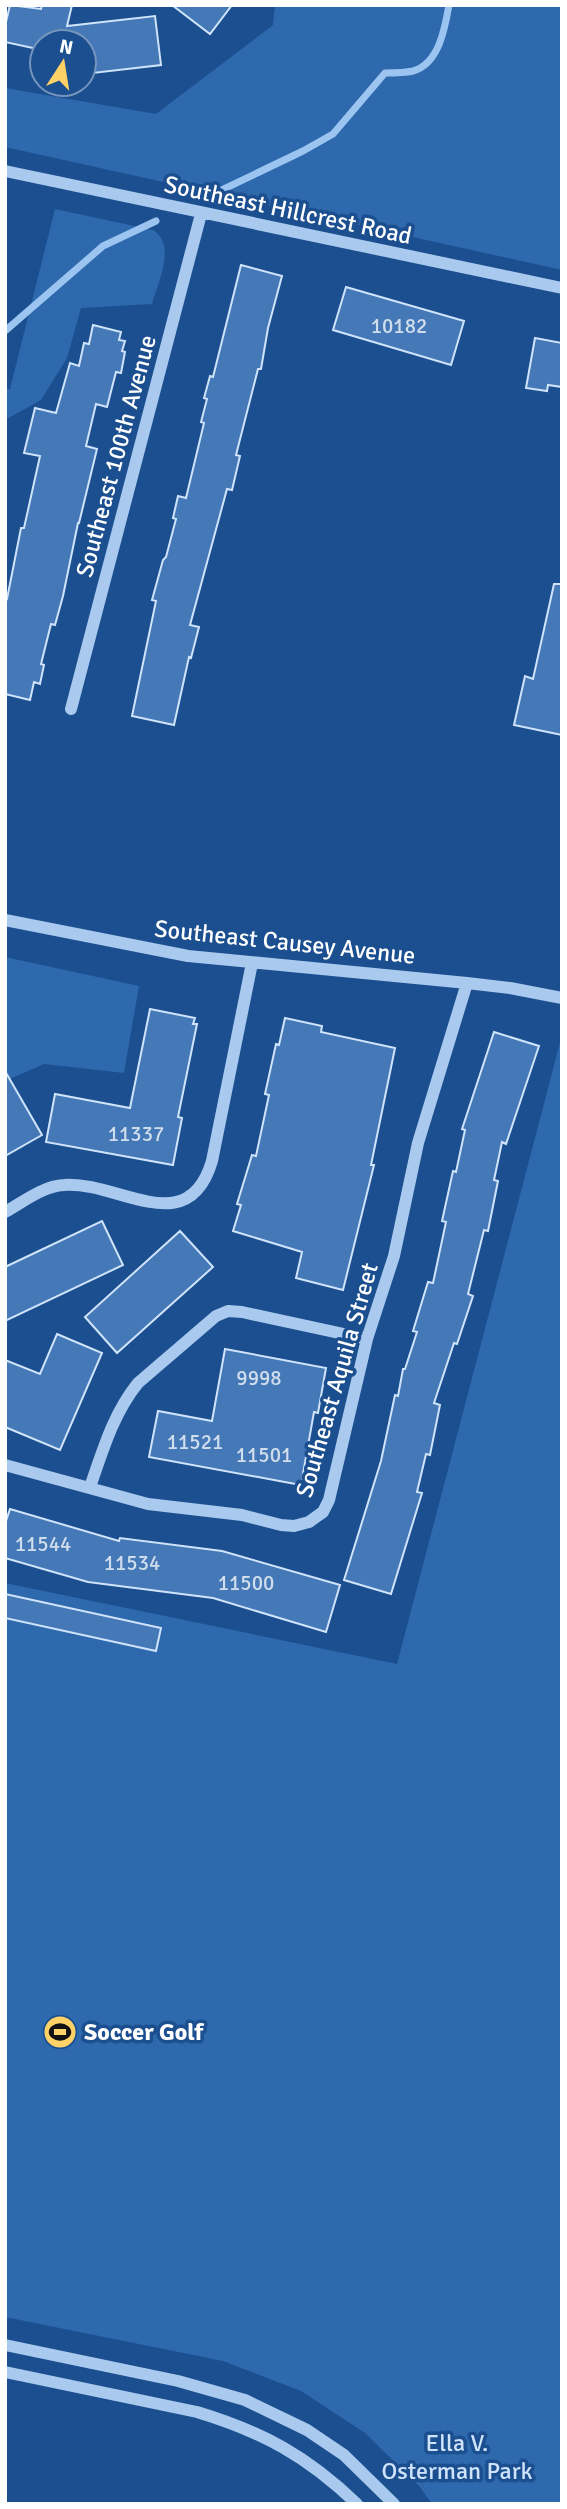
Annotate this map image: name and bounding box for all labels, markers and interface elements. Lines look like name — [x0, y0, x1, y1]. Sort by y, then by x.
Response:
north arrow — [28, 28, 98, 98]
text: N — [57, 34, 75, 60]
street label: Southeast Hillcrest Road — [161, 169, 415, 251]
house number: 10182 — [371, 313, 427, 339]
street label: Southeast 100th Avenue — [69, 332, 163, 580]
street label: Southeast Causey Avenue — [153, 913, 417, 971]
house number: 11337 — [108, 1121, 164, 1147]
street label: Southeast Aquila Street — [289, 1259, 385, 1501]
house number: 9998 — [236, 1365, 282, 1391]
house number: 11521 — [167, 1429, 223, 1455]
house number: 11501 — [236, 1442, 292, 1468]
house number: 11544 — [15, 1531, 71, 1557]
house number: 11534 — [104, 1550, 160, 1576]
house number: 11500 — [218, 1570, 274, 1596]
sports icon: Soccer Golf — [41, 2013, 79, 2051]
place label: Soccer Golf — [84, 2017, 204, 2047]
park label: Ella V. Osterman Park — [381, 2428, 533, 2486]

